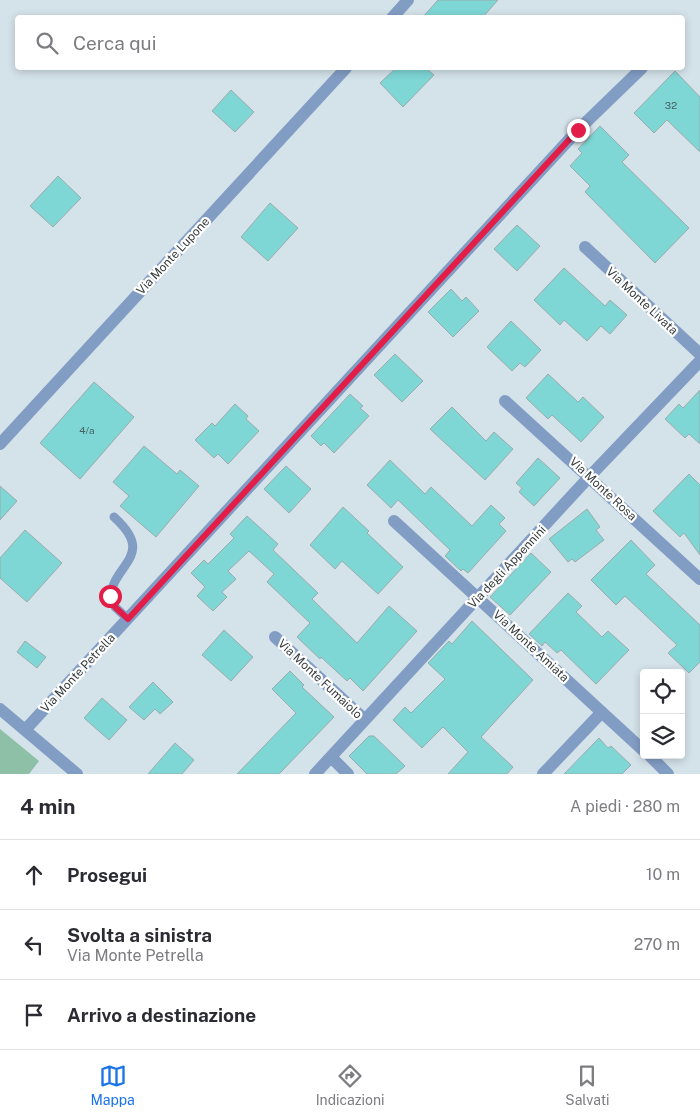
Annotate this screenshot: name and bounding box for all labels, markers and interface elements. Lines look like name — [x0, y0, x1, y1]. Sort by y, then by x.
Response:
search box — [15, 15, 685, 70]
icon: search — [33, 29, 61, 57]
text: Cerca qui — [73, 32, 156, 54]
house number: 32 — [665, 99, 677, 111]
route end — [567, 119, 590, 142]
street label: Via Monte Lupone — [134, 214, 212, 297]
street label: Via Monte Livata — [604, 264, 680, 338]
house number: 4/a — [79, 424, 95, 436]
street label: Via Monte Rosa — [567, 455, 639, 523]
street label: Via degli Appennini — [465, 523, 549, 611]
route start — [99, 585, 122, 608]
street label: Via Monte Amiata — [490, 607, 572, 685]
street label: Via Monte Petrella — [38, 631, 118, 715]
street label: Via Monte Fumaiolo — [275, 636, 365, 722]
map controls — [640, 669, 685, 759]
button: locate — [640, 669, 685, 714]
button: layers — [640, 714, 685, 759]
text: 4 min — [20, 794, 75, 819]
text: A piedi · 280 m — [570, 797, 680, 816]
icon: ahead — [20, 861, 48, 889]
text: Prosegui — [67, 864, 147, 886]
text: 10 m — [646, 865, 680, 884]
text: Svolta a sinistra — [67, 924, 212, 946]
icon: left — [20, 931, 48, 959]
text: 270 m — [634, 935, 680, 954]
text: Via Monte Petrella — [67, 946, 204, 965]
icon: arrive — [20, 1001, 48, 1029]
text: Arrivo a destinazione — [67, 1004, 256, 1026]
tab: Mappa — [90, 1062, 135, 1108]
tab: Indicazioni — [316, 1062, 384, 1108]
tab: Salvati — [565, 1062, 610, 1108]

